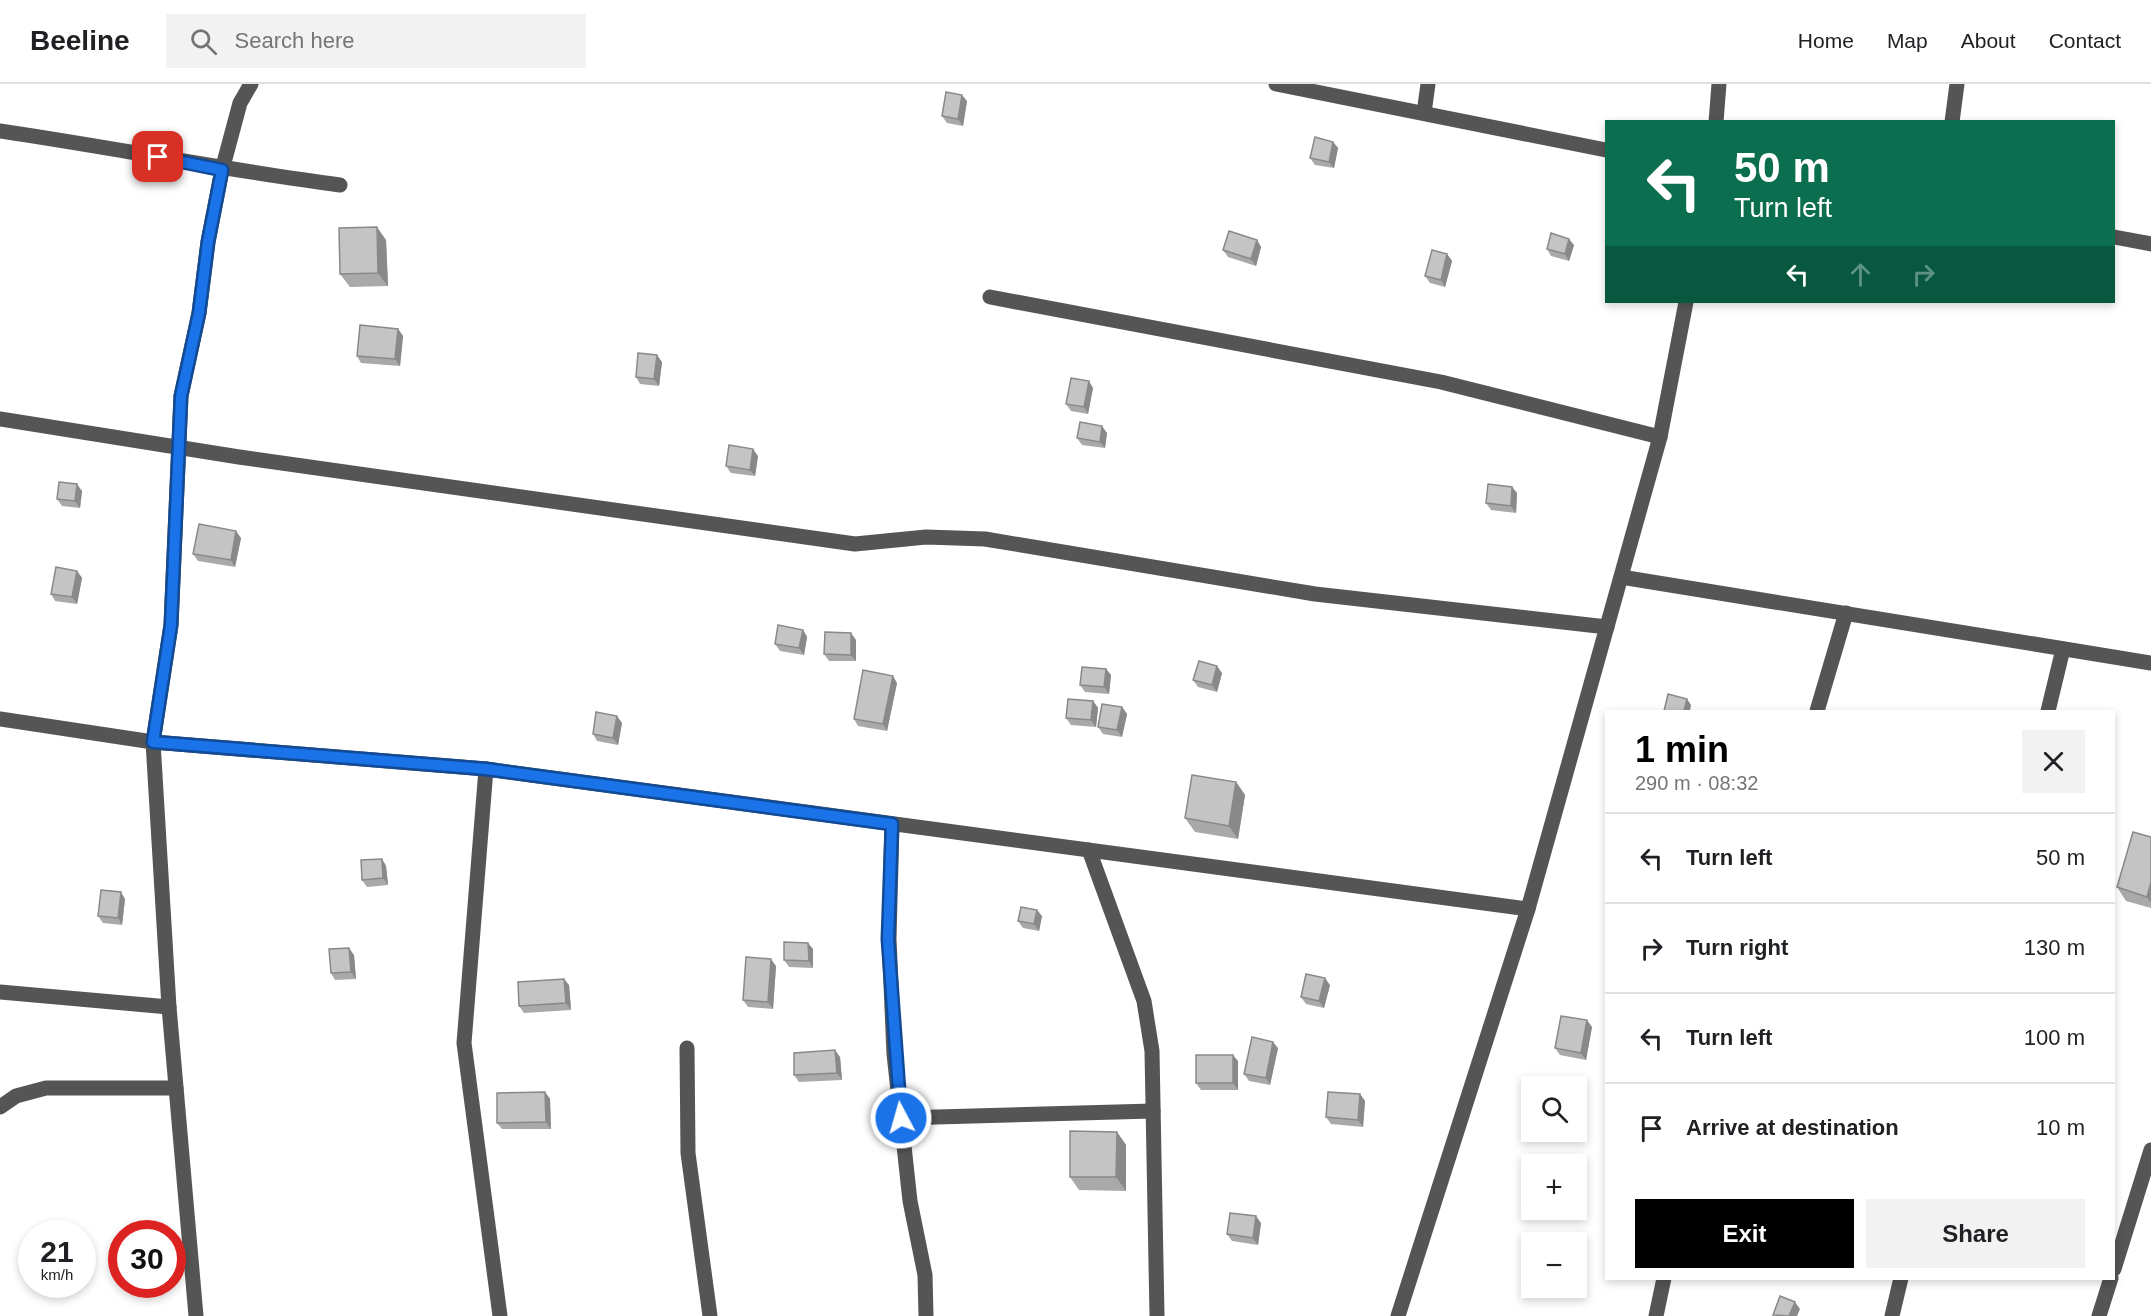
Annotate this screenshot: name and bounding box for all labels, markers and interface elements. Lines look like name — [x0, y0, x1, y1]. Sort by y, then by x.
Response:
search box — [166, 14, 586, 68]
text: Beeline — [30, 25, 130, 56]
icon: search — [187, 25, 220, 58]
text: Search here — [235, 28, 354, 53]
text: Home — [1798, 29, 1854, 52]
text: Map — [1887, 29, 1928, 52]
text: About — [1961, 29, 2016, 52]
text: Contact — [2049, 29, 2121, 52]
pin — [132, 131, 183, 182]
icon: arrive — [141, 140, 174, 173]
icon: left — [1635, 144, 1713, 222]
text: 50 m — [1734, 144, 1830, 191]
text: Turn left — [1734, 193, 1832, 223]
icon: left — [1781, 258, 1814, 291]
icon: ahead — [1844, 258, 1877, 291]
icon: right — [1907, 258, 1940, 291]
text: 1 min — [1635, 729, 1729, 770]
button: close — [2022, 730, 2085, 793]
text: 290 m · 08:32 — [1635, 772, 1758, 794]
icon: left — [1635, 842, 1668, 875]
text: Turn left — [1686, 845, 1772, 870]
text: 50 m — [2036, 845, 2085, 870]
icon: right — [1635, 932, 1668, 965]
text: Turn right — [1686, 935, 1788, 960]
text: 130 m — [2024, 935, 2085, 960]
icon: left — [1635, 1022, 1668, 1055]
text: Turn left — [1686, 1025, 1772, 1050]
text: 100 m — [2024, 1025, 2085, 1050]
map controls — [1521, 1076, 1587, 1298]
button: search — [1521, 1076, 1587, 1142]
position arrow — [869, 1086, 933, 1150]
icon: arrive — [1635, 1112, 1668, 1145]
text: Arrive at destination — [1686, 1115, 1899, 1140]
text: 10 m — [2036, 1115, 2085, 1140]
button: + — [1521, 1154, 1587, 1220]
button: Exit — [1635, 1199, 1854, 1268]
button: Share — [1866, 1199, 2085, 1268]
speed limit sign: 30 — [108, 1220, 186, 1298]
button: − — [1521, 1232, 1587, 1298]
text: 21 — [40, 1235, 74, 1268]
text: km/h — [41, 1266, 73, 1283]

